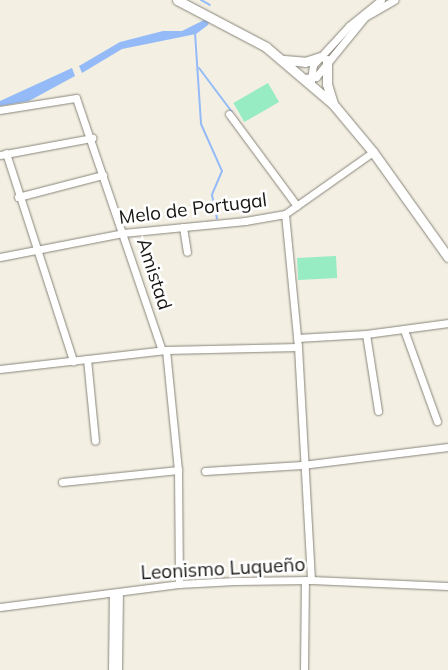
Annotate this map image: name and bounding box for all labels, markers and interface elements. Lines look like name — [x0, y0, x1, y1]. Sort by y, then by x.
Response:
street label: Melo de Portugal — [118, 189, 268, 229]
street label: Amistad — [132, 235, 176, 313]
street label: Leonismo Luqueño — [140, 553, 306, 585]

